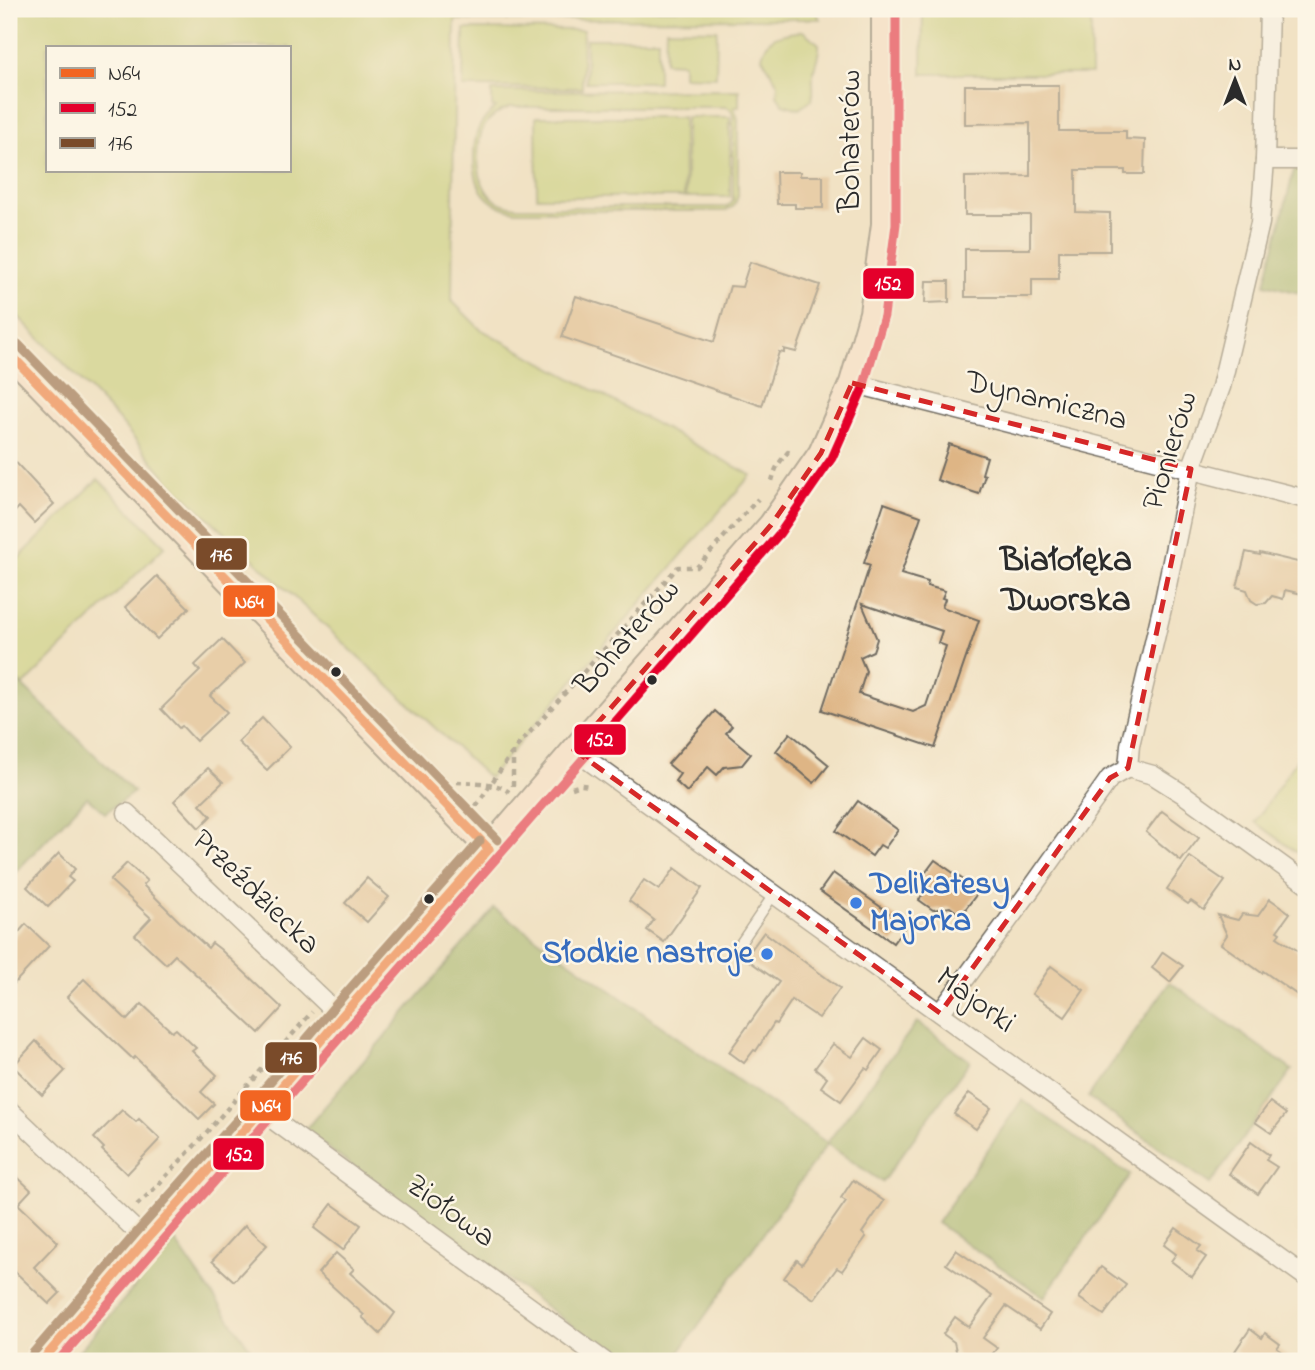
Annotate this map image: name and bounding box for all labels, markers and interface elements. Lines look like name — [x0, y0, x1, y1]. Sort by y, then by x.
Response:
legend — [46, 46, 290, 172]
north arrow — [1200, 46, 1270, 116]
text: N — [1229, 52, 1242, 79]
text: N64 — [108, 60, 140, 90]
street label: Bohaterów — [828, 70, 875, 213]
text: 152 — [108, 96, 137, 126]
text: 176 — [108, 130, 133, 160]
line badge: 152 — [862, 267, 915, 300]
text: 152 — [875, 272, 902, 299]
street label: Dynamiczna — [959, 359, 1132, 445]
street label: Pionierów — [1131, 386, 1211, 516]
district label: Białołęka Dworska — [998, 536, 1132, 627]
line badge: 176 — [195, 537, 248, 571]
text: 176 — [210, 543, 233, 570]
street label: Bohaterów — [563, 569, 692, 708]
line badge: N64 — [222, 584, 276, 618]
text: N64 — [234, 590, 264, 617]
unlabelled marker — [329, 665, 343, 679]
unlabelled marker — [645, 673, 659, 687]
line badge: 152 — [573, 723, 627, 756]
text: 152 — [587, 728, 614, 755]
street label: Przeździecka — [179, 819, 331, 967]
place label: Delikatesy Majorka — [868, 862, 1010, 946]
unlabelled marker — [422, 892, 436, 906]
marker: Delikatesy Majorka — [848, 895, 864, 911]
place label: Słodkie nastroje — [542, 931, 755, 978]
marker: Słodkie nastroje — [759, 946, 775, 962]
street label: Majorki — [925, 956, 1025, 1046]
line badge: 176 — [264, 1041, 318, 1074]
text: 176 — [280, 1046, 303, 1073]
line badge: N64 — [239, 1089, 292, 1122]
text: N64 — [251, 1094, 281, 1121]
line badge: 152 — [212, 1137, 265, 1171]
text: 152 — [226, 1143, 253, 1170]
street label: Ziołowa — [395, 1163, 505, 1261]

